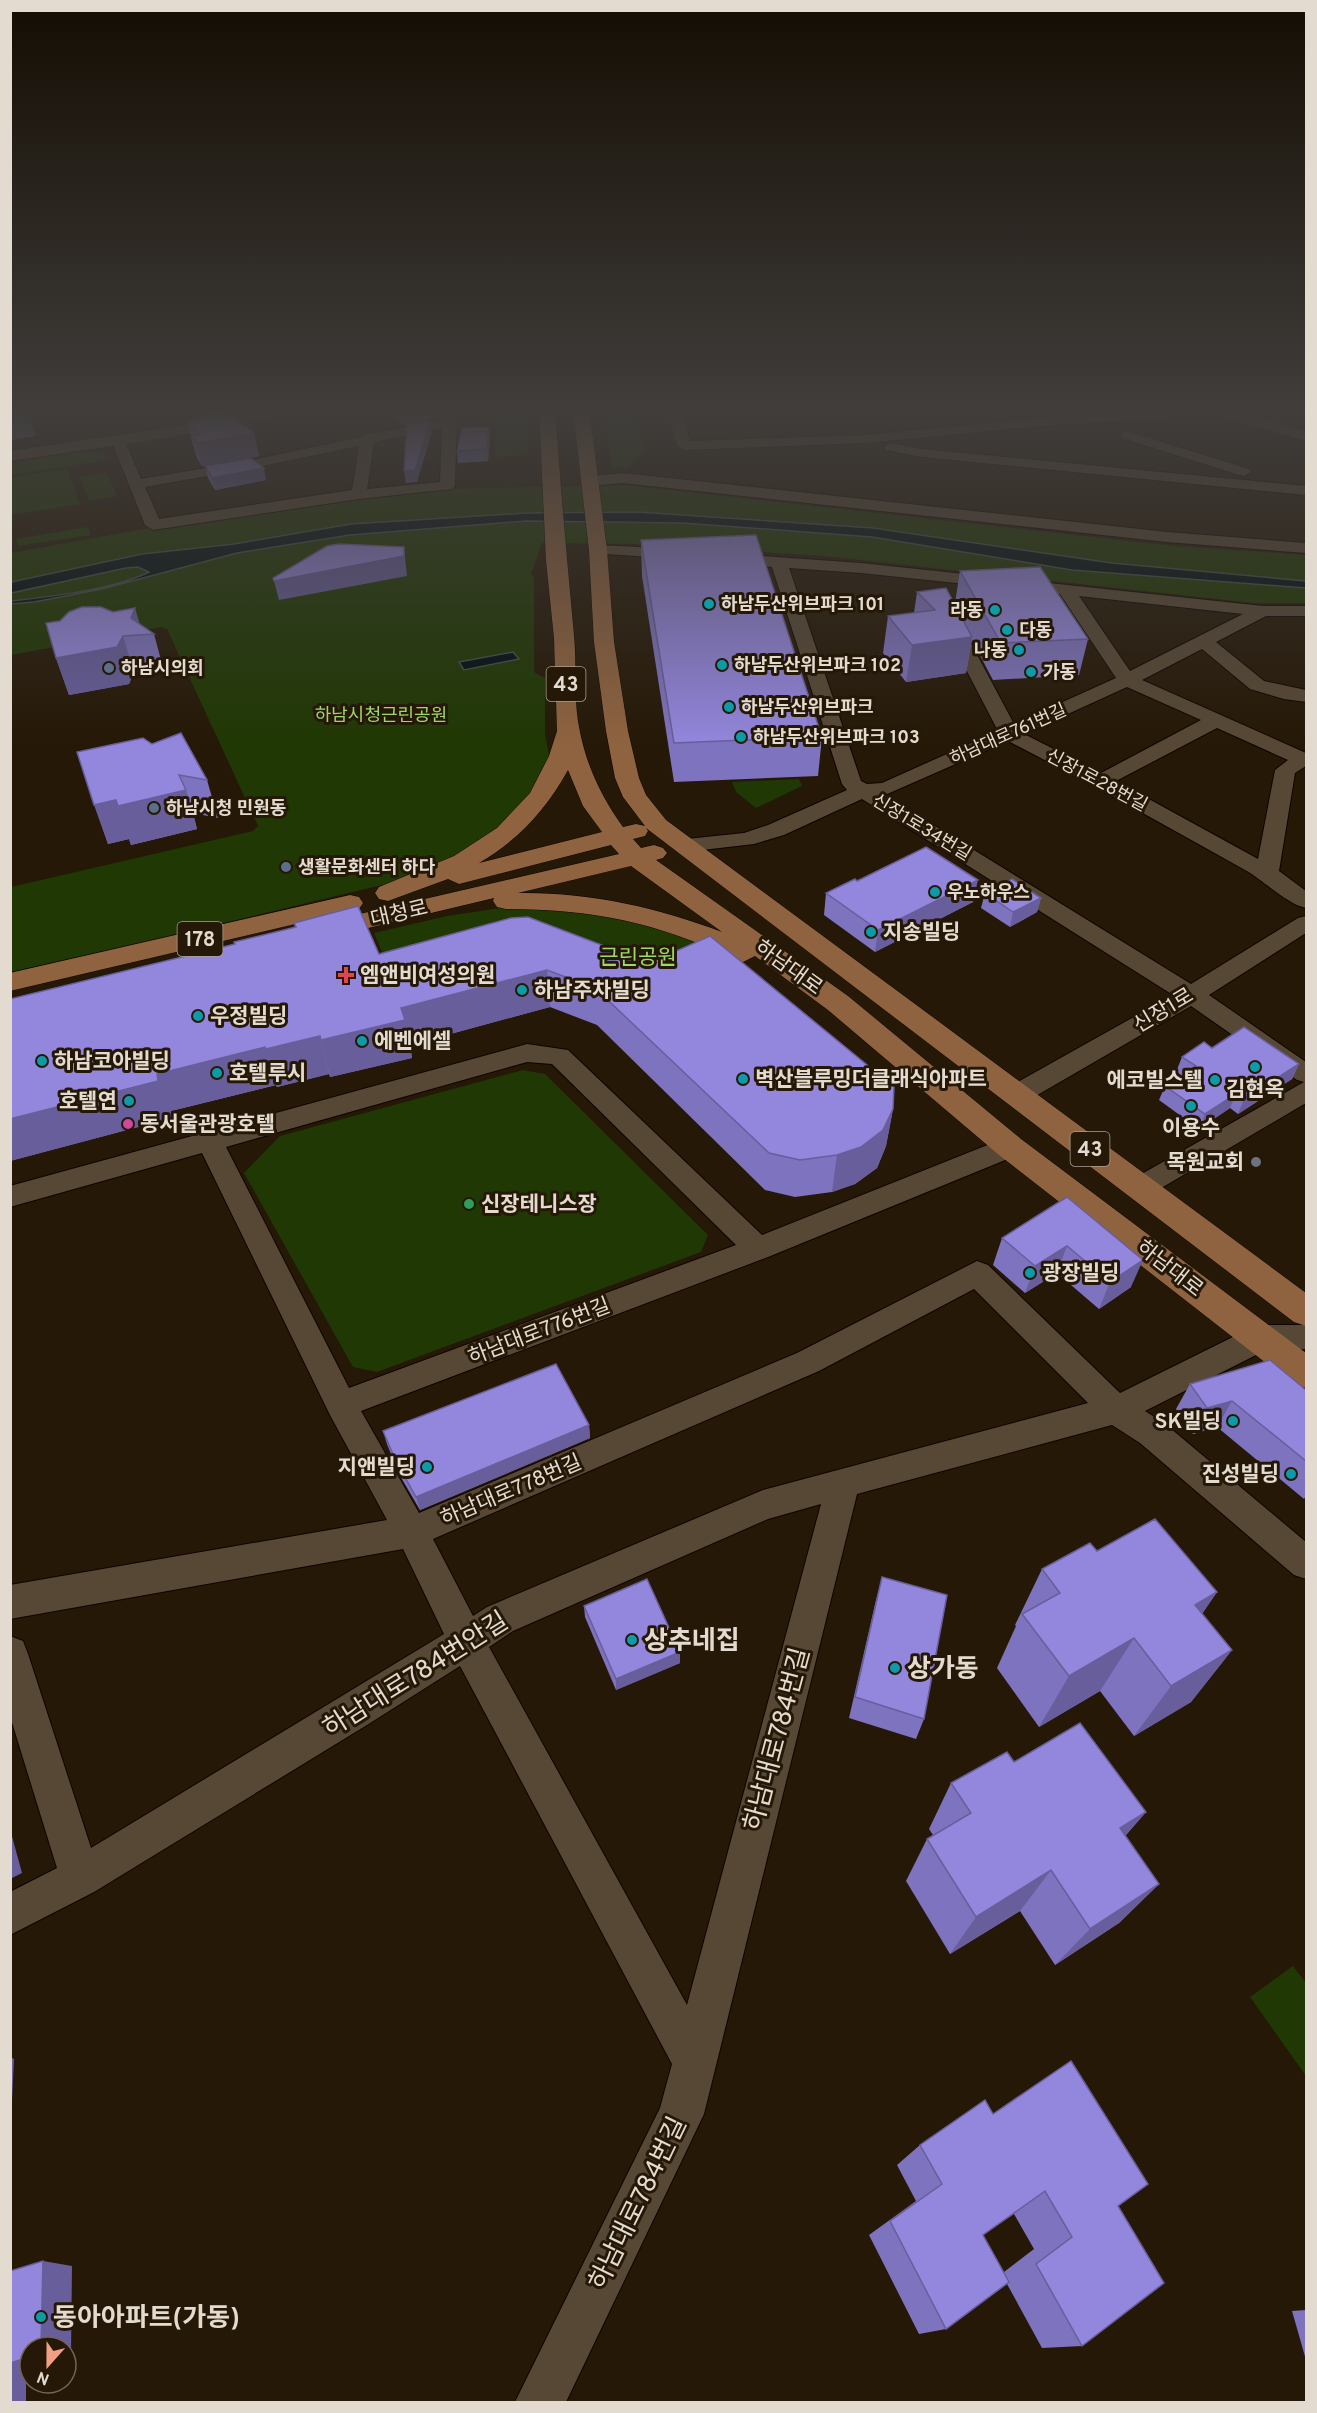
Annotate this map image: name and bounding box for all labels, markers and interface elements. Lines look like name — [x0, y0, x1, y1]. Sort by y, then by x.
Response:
place label: 하남두산위브파크 101 — [721, 594, 884, 617]
marker: 하남두산위브파크 101 — [702, 597, 716, 611]
place label: 라동 — [950, 600, 983, 623]
marker: 라동 — [988, 603, 1002, 617]
place label: 다동 — [1019, 620, 1052, 643]
marker: 다동 — [1000, 623, 1014, 637]
place label: 나동 — [974, 640, 1007, 663]
marker: 나동 — [1012, 643, 1026, 657]
place label: 하남두산위브파크 102 — [734, 655, 901, 678]
place label: 하남시의회 — [121, 658, 204, 681]
marker: 하남두산위브파크 102 — [715, 658, 729, 672]
marker: 하남시의회 — [102, 661, 116, 675]
place label: 가동 — [1043, 662, 1076, 685]
marker: 가동 — [1024, 665, 1038, 679]
road number: 43 — [546, 667, 586, 701]
place label: 하남두산위브파크 — [741, 697, 873, 720]
street label: 하남대로761번길 — [947, 699, 1071, 771]
marker: 하남두산위브파크 — [722, 700, 736, 714]
park label: 하남시청근린공원 — [315, 705, 447, 728]
place label: 하남두산위브파크 103 — [753, 727, 920, 750]
marker: 하남두산위브파크 103 — [734, 730, 748, 744]
street label: 신장1로28번길 — [1042, 745, 1151, 818]
street label: 신장1로34번길 — [868, 790, 975, 867]
place label: 하남시청 민원동 — [166, 798, 286, 821]
marker: 하남시청 민원동 — [147, 801, 161, 815]
place label: 생활문화센터 하다 — [298, 857, 435, 880]
marker: 생활문화센터 하다 — [279, 860, 293, 874]
place label: 우노하우스 — [947, 882, 1030, 905]
marker: 우노하우스 — [928, 885, 942, 899]
street label: 대청로 — [368, 895, 431, 934]
place label: 지송빌딩 — [883, 920, 960, 947]
road number: 178 — [178, 922, 222, 956]
marker: 지송빌딩 — [864, 925, 878, 939]
street label: 하남대로 — [749, 935, 827, 1002]
park label: 근린공원 — [599, 945, 677, 972]
place label: 엠앤비여성의원 — [360, 963, 495, 990]
marker: 엠앤비여성의원 — [337, 966, 355, 984]
place label: 하남주차빌딩 — [534, 978, 650, 1005]
marker: 하남주차빌딩 — [515, 983, 529, 997]
street label: 신장1로 — [1129, 983, 1199, 1040]
place label: 우정빌딩 — [210, 1004, 287, 1031]
marker: 우정빌딩 — [191, 1009, 205, 1023]
place label: 에벤에셀 — [374, 1029, 451, 1056]
marker: 에벤에셀 — [355, 1034, 369, 1048]
place label: 하남코아빌딩 — [54, 1049, 170, 1076]
marker: 하남코아빌딩 — [35, 1054, 49, 1068]
marker: 김현옥 — [1248, 1060, 1262, 1074]
place label: 호텔루시 — [229, 1061, 306, 1088]
marker: 호텔루시 — [210, 1066, 224, 1080]
place label: 벽산블루밍더클래식아파트 — [755, 1067, 987, 1094]
place label: 에코빌스텔 — [1106, 1068, 1203, 1095]
marker: 벽산블루밍더클래식아파트 — [736, 1072, 750, 1086]
marker: 에코빌스텔 — [1208, 1073, 1222, 1087]
place label: 김현옥 — [1226, 1077, 1284, 1104]
place label: 호텔연 — [59, 1089, 117, 1116]
marker: 호텔연 — [122, 1094, 136, 1108]
marker: 이용수 — [1184, 1099, 1198, 1113]
place label: 동서울관광호텔 — [140, 1112, 275, 1139]
place label: 이용수 — [1162, 1116, 1220, 1143]
marker: 동서울관광호텔 — [121, 1117, 135, 1131]
road number: 43 — [1070, 1132, 1110, 1166]
place label: 목원교회 — [1167, 1150, 1244, 1177]
marker: 목원교회 — [1249, 1155, 1263, 1169]
place label: 신장테니스장 — [481, 1192, 597, 1219]
marker: 신장테니스장 — [462, 1197, 476, 1211]
street label: 하남대로 — [1130, 1235, 1208, 1304]
place label: 광장빌딩 — [1042, 1261, 1119, 1288]
marker: 광장빌딩 — [1023, 1266, 1037, 1280]
street label: 하남대로776번길 — [465, 1293, 614, 1372]
place label: SK빌딩 — [1155, 1409, 1221, 1436]
marker: SK빌딩 — [1226, 1414, 1240, 1428]
street label: 하남대로778번길 — [437, 1449, 586, 1533]
place label: 지앤빌딩 — [338, 1455, 415, 1482]
marker: 지앤빌딩 — [420, 1460, 434, 1474]
place label: 진성빌딩 — [1202, 1462, 1279, 1489]
marker: 진성빌딩 — [1284, 1467, 1298, 1481]
street label: 하남대로784번안길 — [318, 1606, 515, 1746]
place label: 상추네집 — [644, 1626, 740, 1659]
marker: 상추네집 — [625, 1633, 639, 1647]
street label: 하남대로784번길 — [738, 1644, 819, 1835]
place label: 상가동 — [907, 1654, 979, 1687]
marker: 상가동 — [888, 1661, 902, 1675]
street label: 하남대로784번길 — [583, 2112, 695, 2296]
place label: 동아아파트(가동) — [53, 2303, 240, 2336]
marker: 동아아파트(가동) — [34, 2310, 48, 2324]
north arrow — [18, 2335, 78, 2395]
text: N — [34, 2366, 52, 2389]

